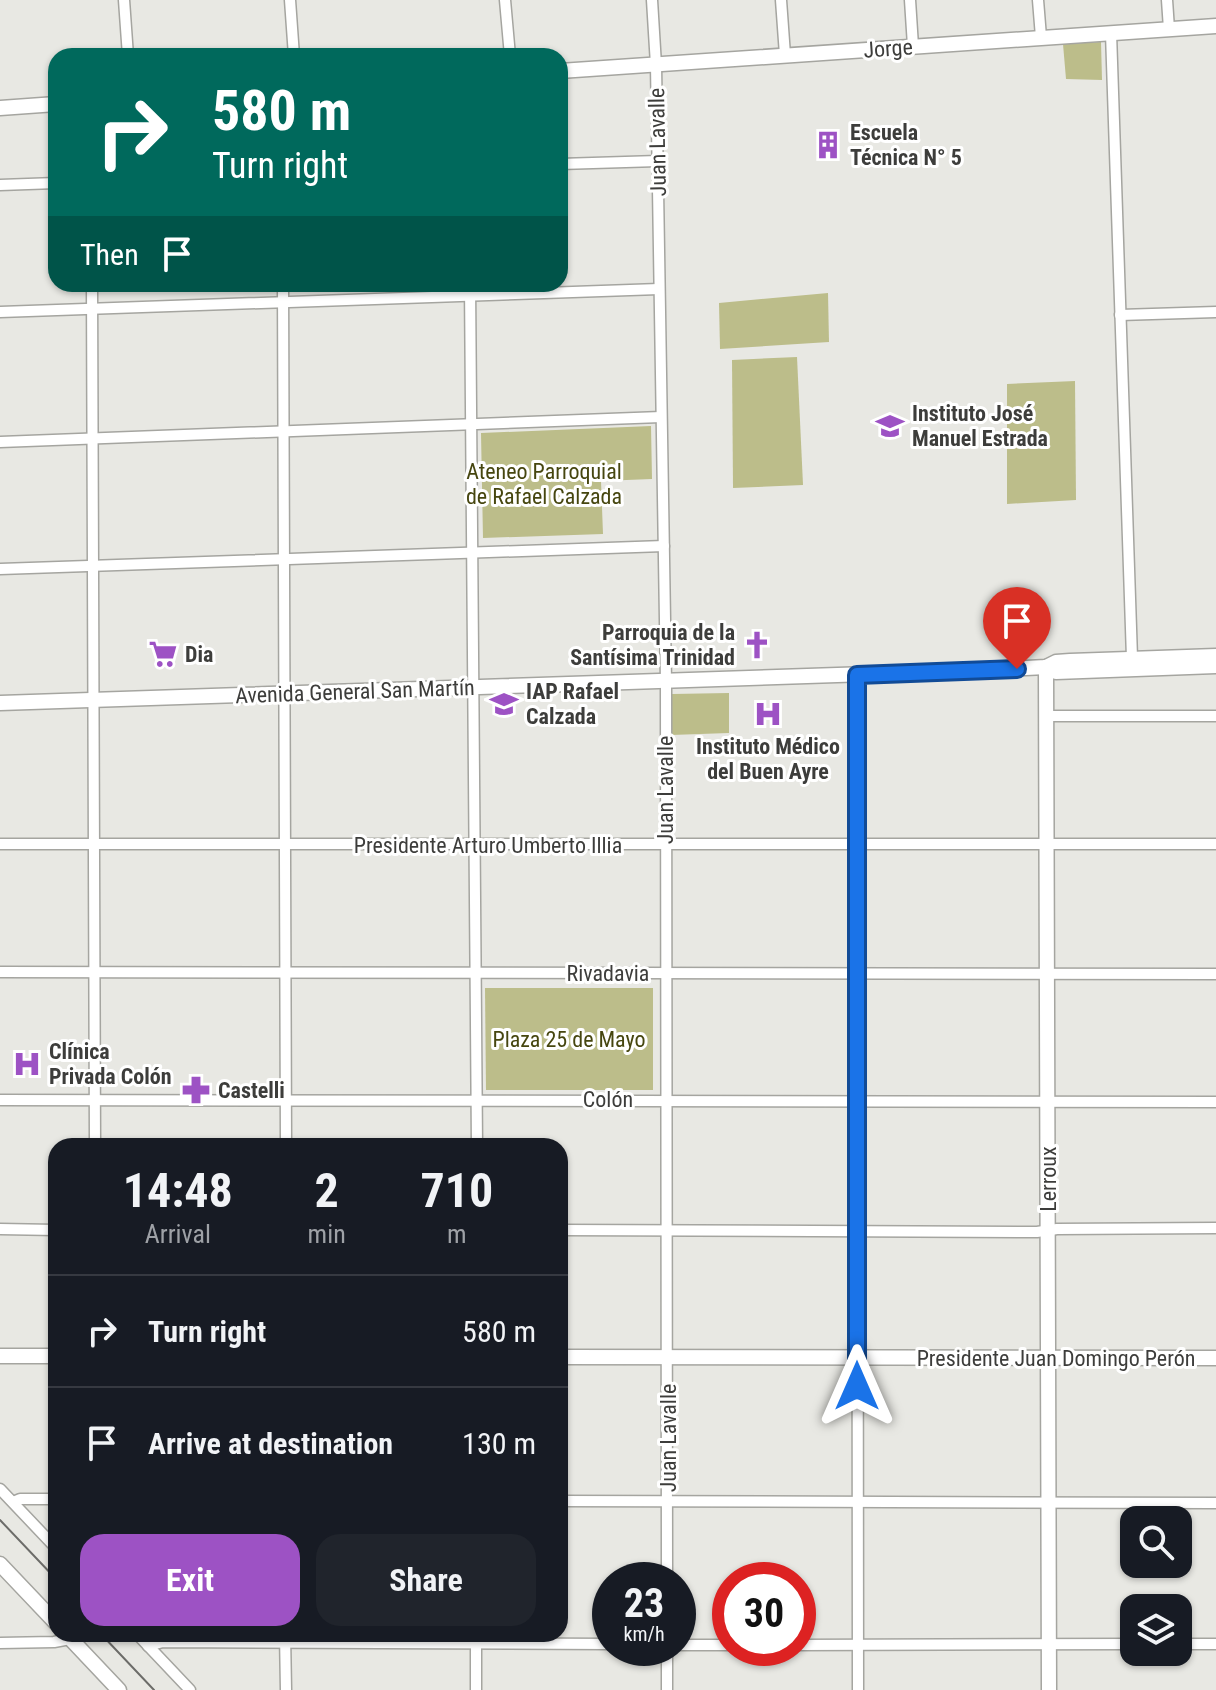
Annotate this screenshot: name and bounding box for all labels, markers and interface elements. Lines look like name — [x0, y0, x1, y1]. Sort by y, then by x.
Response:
street label: Jorge — [863, 34, 914, 63]
text: 580 m — [212, 78, 351, 144]
icon: right — [80, 80, 184, 184]
street label: Juan Lavalle — [644, 88, 671, 196]
place label: Escuela Técnica N° 5 — [850, 120, 962, 170]
building icon: Escuela Técnica N° 5 — [813, 130, 843, 160]
text: Turn right — [212, 145, 348, 187]
icon: arrive — [155, 232, 199, 276]
text: Then — [80, 237, 139, 272]
place label: Instituto José Manuel Estrada — [912, 401, 1048, 451]
school or university icon: Instituto José Manuel Estrada — [875, 411, 905, 441]
park label: Ateneo Parroquial de Rafael Calzada — [466, 459, 622, 509]
pin — [983, 587, 1051, 669]
icon: arrive — [995, 599, 1039, 643]
place label: Parroquia de la Santísima Trinidad — [570, 620, 735, 670]
church icon: Parroquia de la Santísima Trinidad — [742, 630, 772, 660]
supermarket icon: Dia — [148, 639, 178, 669]
place label: Dia — [185, 642, 213, 667]
street label: Avenida General San Martín — [235, 675, 475, 708]
place label: IAP Rafael Calzada — [526, 679, 619, 729]
school or university icon: IAP Rafael Calzada — [489, 689, 519, 719]
hospital icon: Instituto Médico del Buen Ayre — [753, 699, 783, 729]
place label: Instituto Médico del Buen Ayre — [696, 734, 840, 784]
street label: Juan Lavalle — [653, 736, 678, 844]
street label: Presidente Arturo Umberto Illia — [354, 833, 622, 858]
street label: Rivadavia — [567, 961, 649, 986]
park label: Plaza 25 de Mayo — [492, 1027, 646, 1052]
place label: Clínica Privada Colón — [49, 1039, 172, 1089]
hospital icon: Clínica Privada Colón — [12, 1049, 42, 1079]
pharmacy icon: Castelli — [181, 1075, 211, 1105]
place label: Castelli — [218, 1078, 285, 1103]
street label: Colón — [583, 1087, 633, 1112]
street label: Lerroux — [1036, 1146, 1061, 1212]
text: 14:48 — [123, 1162, 233, 1219]
text: 2 — [315, 1162, 339, 1219]
text: 710 — [420, 1162, 493, 1219]
text: Arrival — [145, 1219, 211, 1249]
text: min — [308, 1219, 346, 1249]
text: m — [447, 1219, 467, 1249]
icon: right — [80, 1309, 124, 1353]
text: Turn right — [148, 1314, 266, 1349]
text: 580 m — [462, 1314, 536, 1349]
position arrow — [815, 1344, 899, 1428]
street label: Presidente Juan Domingo Perón — [917, 1346, 1195, 1371]
street label: Juan Lavalle — [656, 1384, 681, 1492]
icon: arrive — [80, 1421, 124, 1465]
text: Arrive at destination — [148, 1426, 393, 1461]
text: 130 m — [462, 1426, 536, 1461]
map controls — [1120, 1506, 1192, 1666]
button: search — [1120, 1506, 1192, 1578]
button: Exit — [80, 1534, 300, 1626]
button: Share — [316, 1534, 536, 1626]
speed limit sign: 30 — [712, 1562, 816, 1666]
text: 23 — [624, 1580, 664, 1627]
button: layers — [1120, 1594, 1192, 1666]
text: km/h — [623, 1622, 665, 1646]

